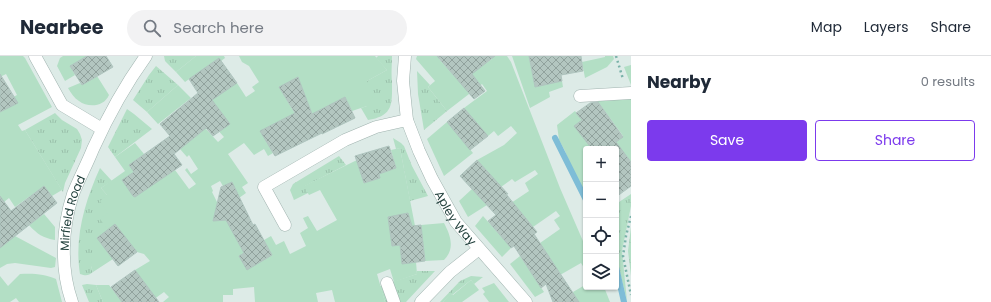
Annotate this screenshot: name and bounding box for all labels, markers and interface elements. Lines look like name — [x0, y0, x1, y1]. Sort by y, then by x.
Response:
search box — [127, 10, 407, 46]
text: Nearbee — [20, 14, 103, 41]
icon: search — [141, 17, 163, 39]
text: Search here — [173, 17, 264, 38]
text: Map — [811, 17, 842, 37]
text: Layers — [864, 17, 908, 37]
text: Share — [930, 17, 971, 37]
text: Nearby — [647, 70, 711, 94]
text: 0 results — [921, 72, 975, 91]
button: Save — [647, 120, 807, 161]
button: Share — [815, 120, 975, 161]
map controls — [583, 146, 619, 290]
button: + — [583, 146, 619, 182]
street label: Mirfield Road — [55, 172, 89, 251]
button: − — [583, 182, 619, 218]
street label: Apley Way — [431, 187, 481, 249]
button: locate — [583, 218, 619, 254]
button: layers — [583, 254, 619, 290]

